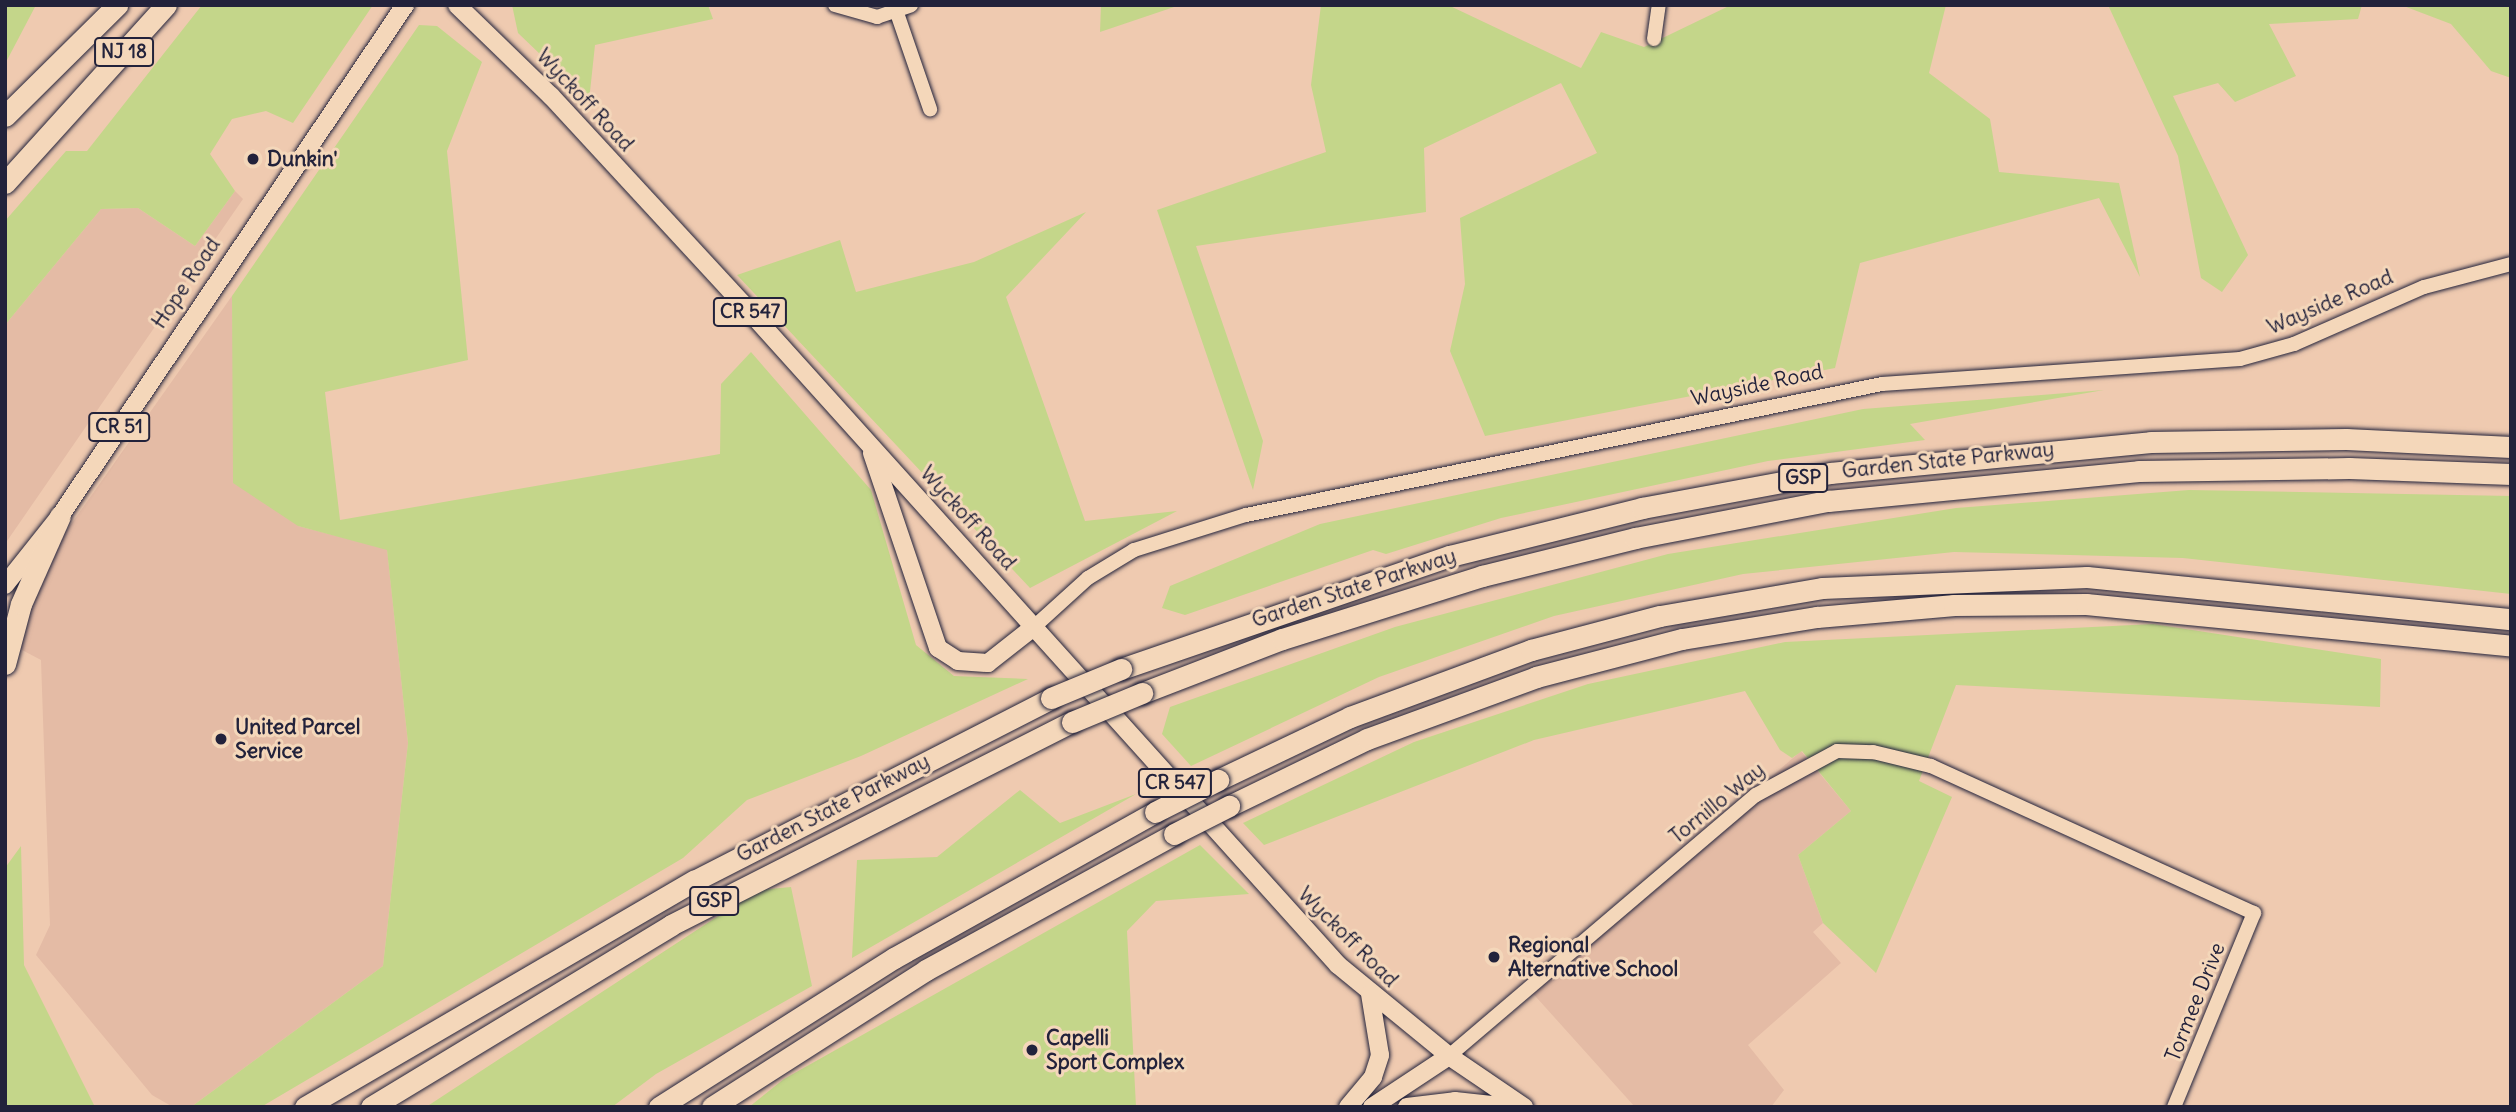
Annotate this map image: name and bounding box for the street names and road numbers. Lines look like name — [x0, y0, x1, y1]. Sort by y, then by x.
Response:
road number: NJ 18 — [92, 36, 156, 68]
street label: Wyckoff Road — [531, 43, 639, 157]
street label: Hope Road — [146, 233, 226, 333]
street label: Wayside Road — [2263, 264, 2397, 340]
road number: CR 547 — [712, 296, 788, 328]
street label: Wayside Road — [1689, 359, 1825, 411]
road number: CR 51 — [88, 412, 150, 442]
street label: Garden State Parkway — [1841, 436, 2055, 484]
street label: Wyckoff Road — [915, 461, 1021, 575]
road number: GSP — [1777, 463, 1829, 494]
street label: Garden State Parkway — [1249, 543, 1459, 633]
street label: Garden State Parkway — [732, 748, 934, 868]
street label: Tornillo Way — [1664, 757, 1770, 849]
road number: CR 547 — [1136, 768, 1214, 798]
street label: Wyckoff Road — [1293, 882, 1403, 992]
road number: GSP — [688, 886, 740, 917]
street label: Tormee Drive — [2160, 939, 2230, 1065]

